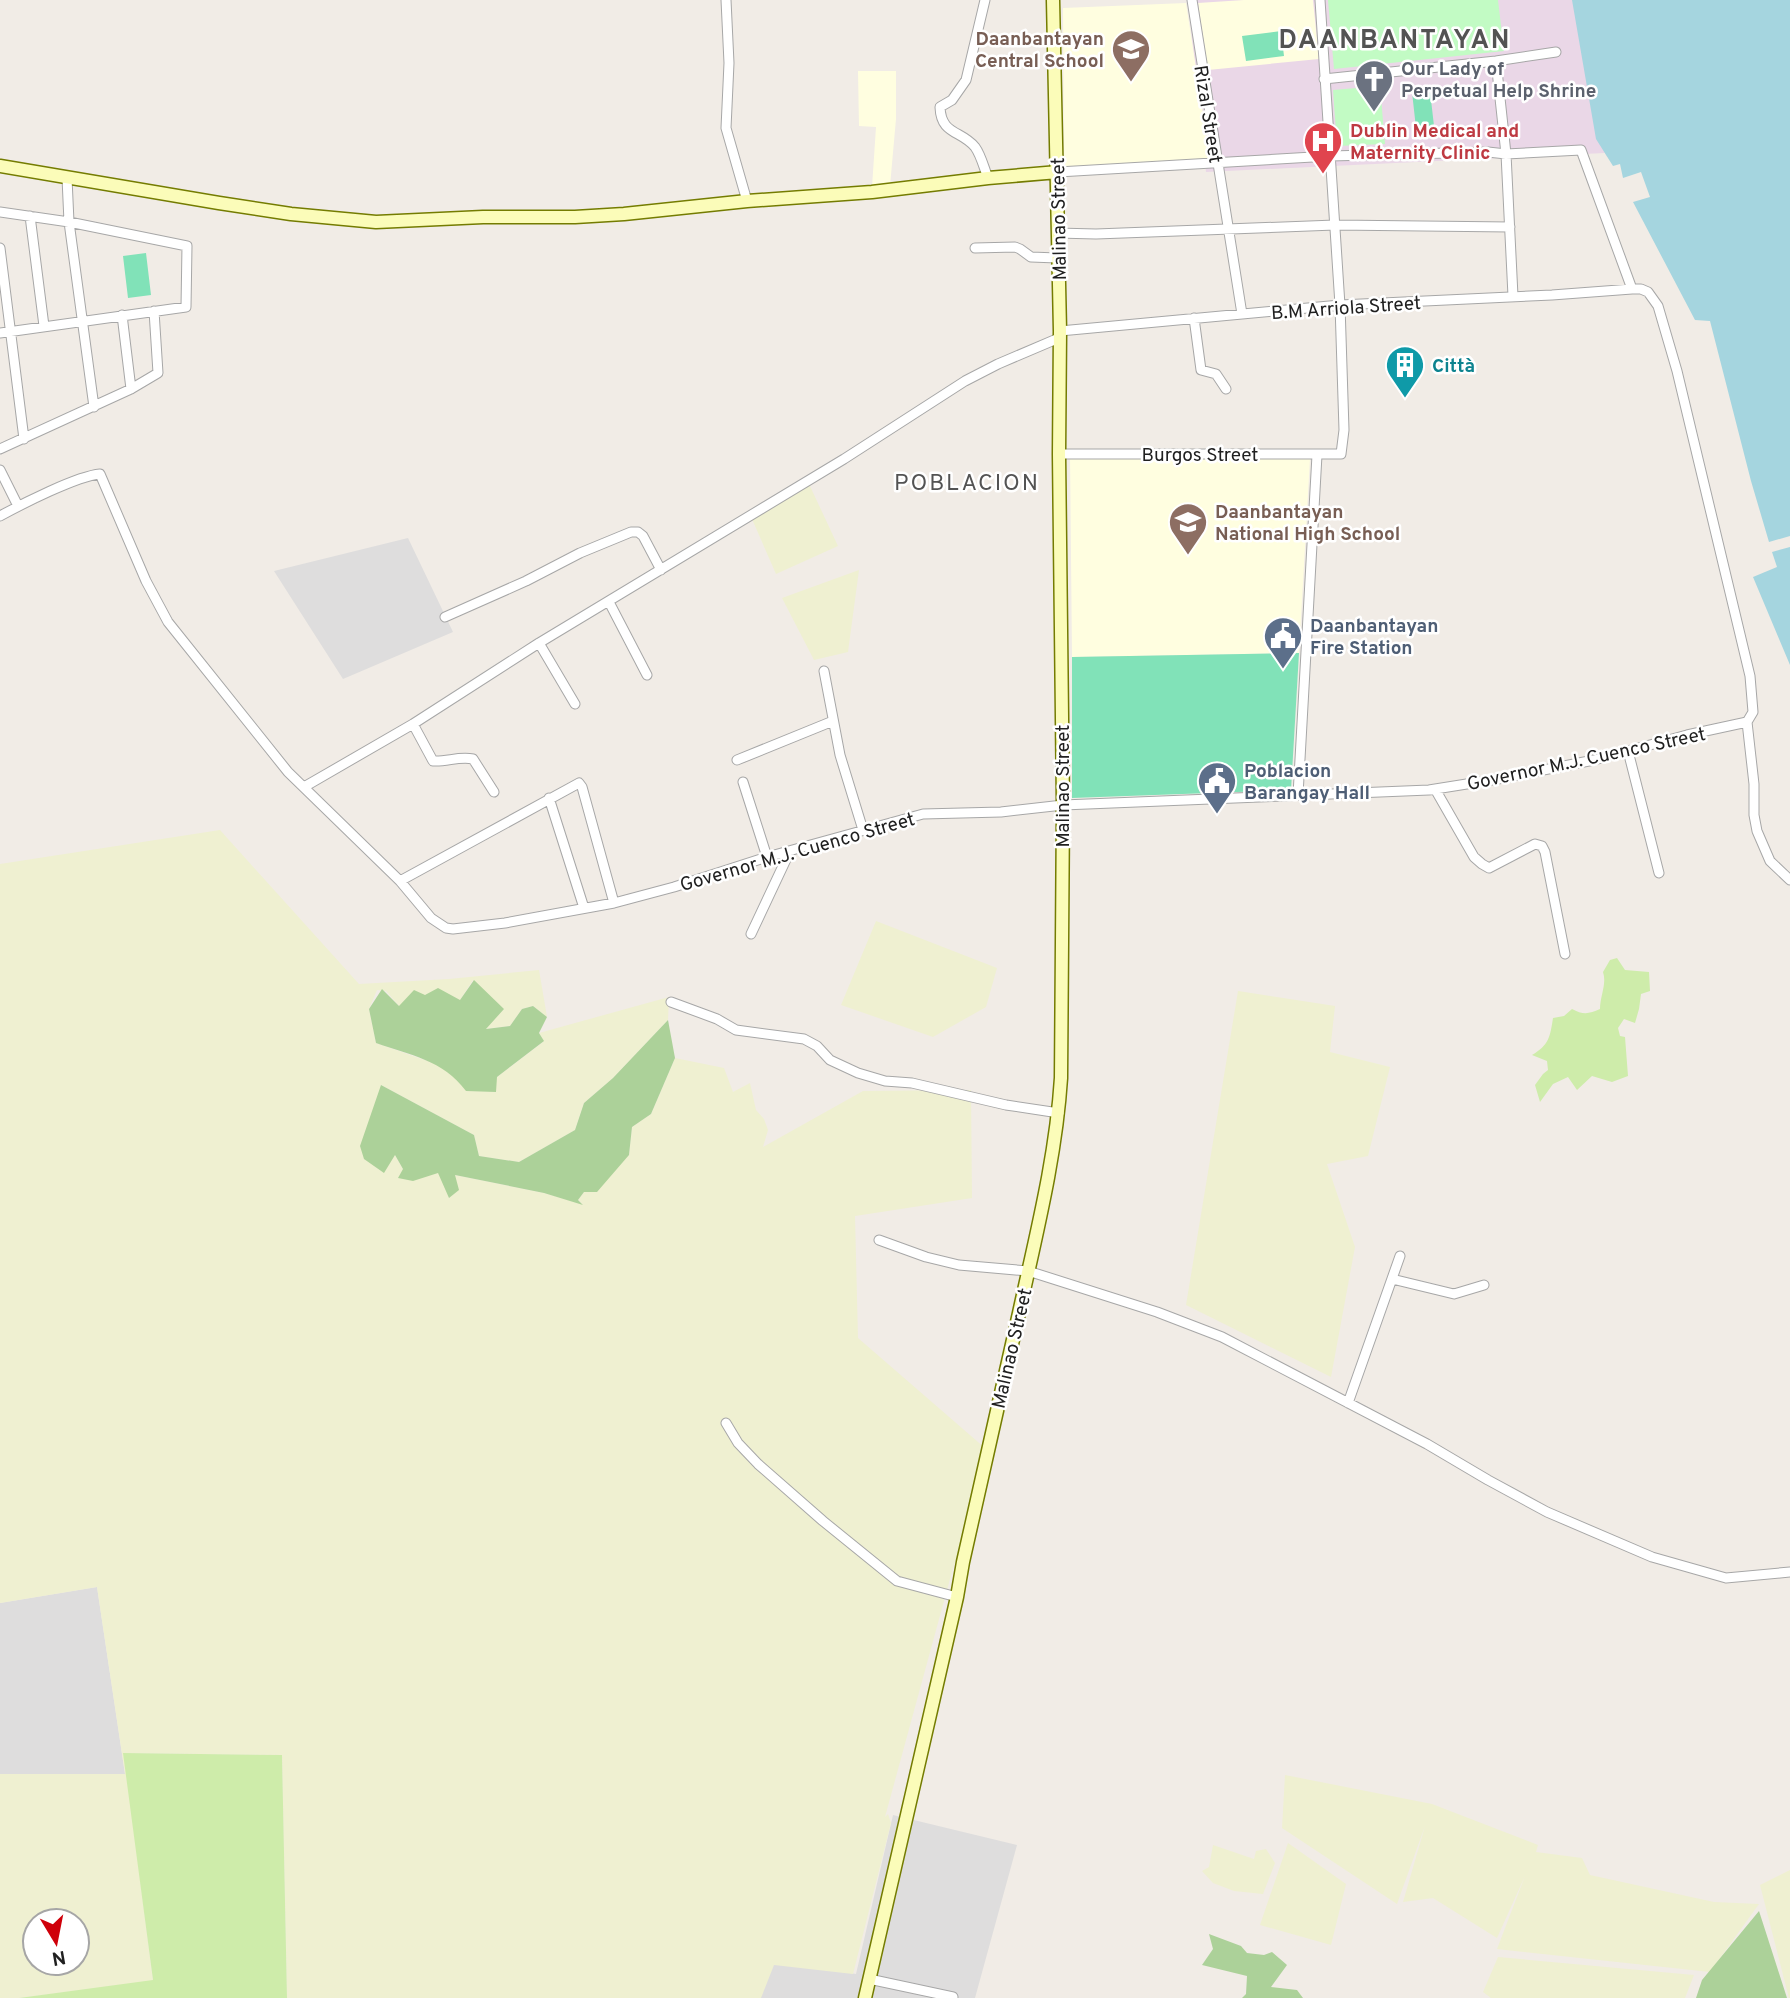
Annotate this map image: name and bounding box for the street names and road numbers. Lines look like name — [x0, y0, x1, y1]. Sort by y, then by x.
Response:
street label: Rizal Street — [1187, 64, 1227, 165]
street label: Malinao Street — [1047, 157, 1073, 281]
street label: B.M Arriola Street — [1270, 292, 1422, 326]
street label: Burgos Street — [1142, 444, 1258, 468]
street label: Governor M.J. Cuenco Street — [1465, 723, 1708, 797]
street label: Malinao Street — [1052, 725, 1076, 847]
street label: Governor M.J. Cuenco Street — [677, 808, 918, 898]
street label: Malinao Street — [987, 1286, 1038, 1411]

